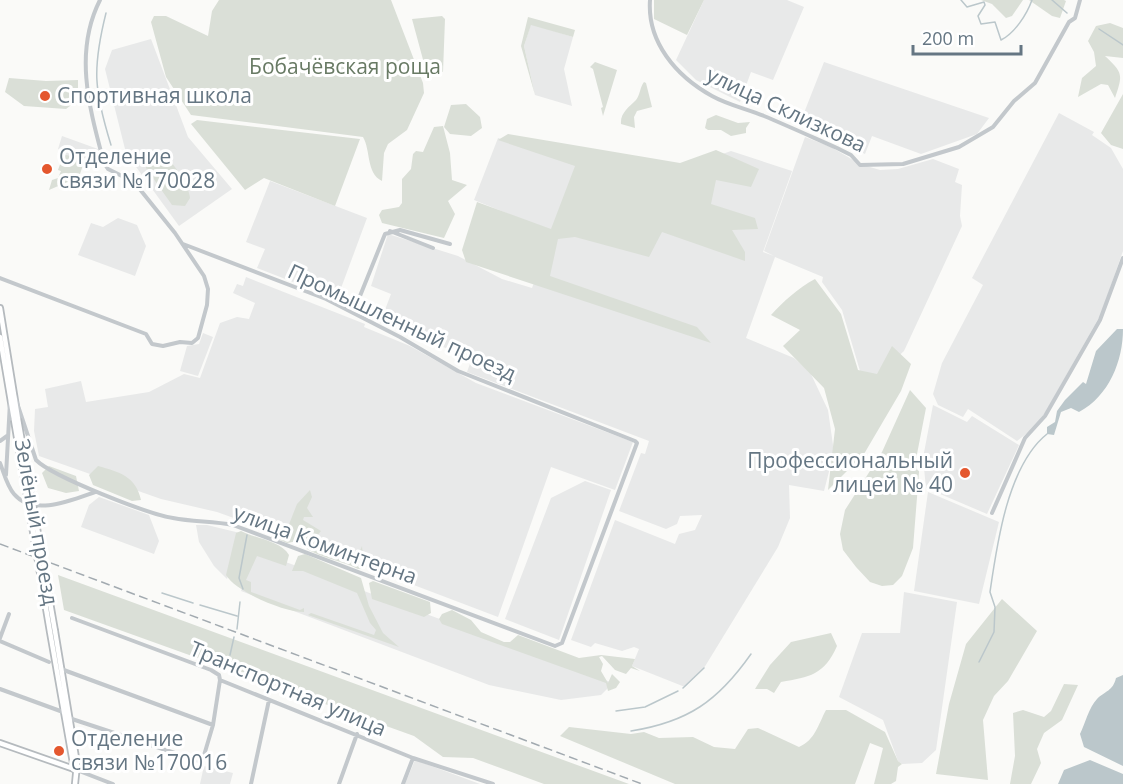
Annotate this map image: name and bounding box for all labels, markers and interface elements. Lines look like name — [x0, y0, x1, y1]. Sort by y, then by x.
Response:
scale bar — [913, 18, 1021, 56]
text: 200 m — [922, 26, 974, 50]
park label: Бобачёвская роща — [249, 52, 441, 80]
street label: улица Склизкова — [702, 60, 871, 158]
place label: Спортивная школа — [57, 81, 252, 109]
marker: Спортивная школа — [38, 89, 52, 103]
place label: Отделение связи №170028 — [59, 142, 215, 194]
marker: Отделение связи №170028 — [40, 162, 54, 176]
street label: Промышленный проезд — [284, 257, 521, 387]
street label: Зелёный проезд — [9, 436, 65, 607]
place label: Профессиональный лицей № 40 — [747, 446, 953, 498]
marker: Профессиональный лицей № 40 — [958, 466, 972, 480]
street label: улица Коминтерна — [230, 498, 421, 590]
street label: Транспортная улица — [186, 634, 391, 742]
place label: Отделение связи №170016 — [71, 724, 227, 776]
marker: Отделение связи №170016 — [52, 744, 66, 758]

